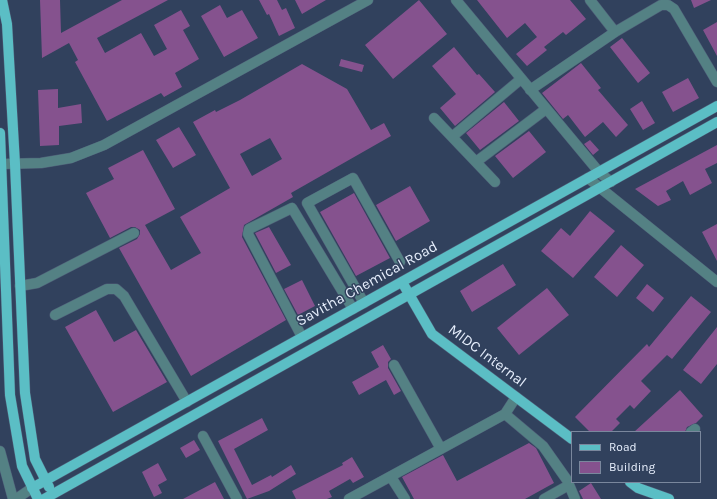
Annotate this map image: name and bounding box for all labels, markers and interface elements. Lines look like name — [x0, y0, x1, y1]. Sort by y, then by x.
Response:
street label: Savitha Chemical Road — [293, 238, 441, 330]
street label: MIDC Internal — [444, 321, 530, 391]
legend — [571, 431, 701, 483]
text: Road — [609, 440, 637, 454]
text: Building — [609, 460, 655, 474]

